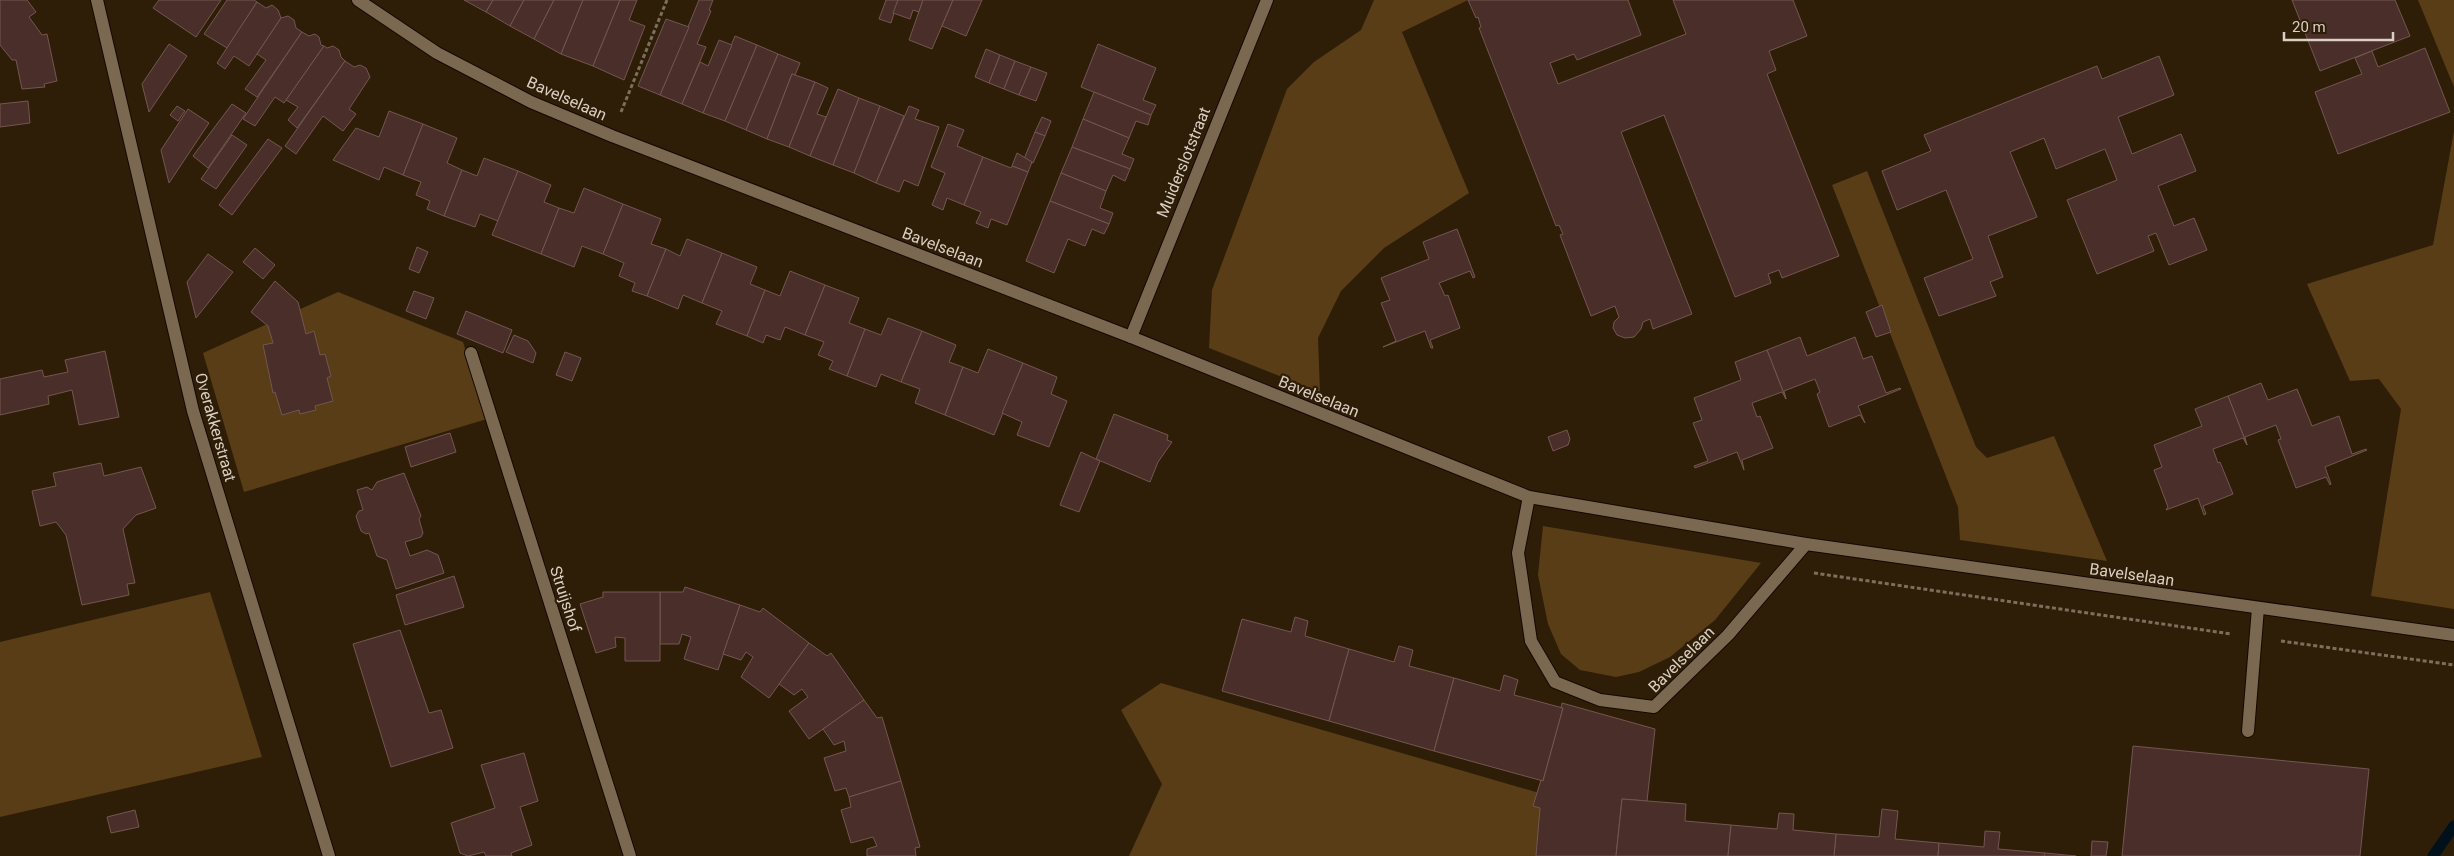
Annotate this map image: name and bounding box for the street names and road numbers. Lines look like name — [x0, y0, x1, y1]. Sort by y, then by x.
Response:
street label: Bavelselaan — [524, 72, 610, 125]
street label: Muiderslotstraat — [1153, 104, 1214, 220]
street label: Bavelselaan — [900, 223, 986, 272]
street label: Overakkerstraat — [191, 371, 240, 484]
street label: Bavelselaan — [1276, 372, 1362, 421]
street label: Bavelselaan — [2088, 559, 2176, 590]
street label: Struijshof — [546, 564, 585, 635]
street label: Bavelselaan — [1644, 622, 1718, 696]

